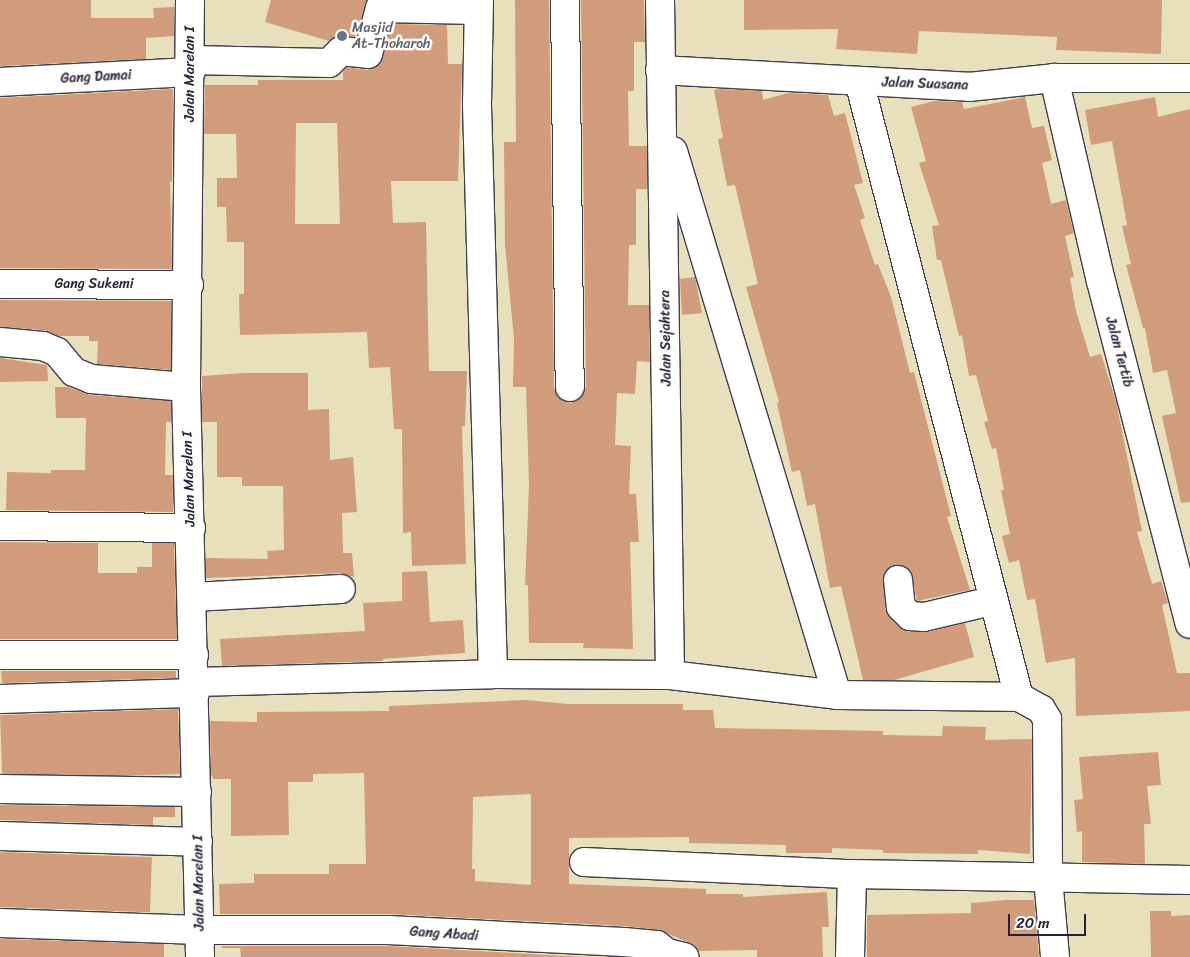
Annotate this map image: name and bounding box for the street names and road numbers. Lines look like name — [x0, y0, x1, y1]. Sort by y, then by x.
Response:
street label: Jalan Marelan I — [182, 27, 198, 121]
street label: Gang Damai — [60, 67, 132, 87]
street label: Jalan Suasana — [881, 74, 969, 94]
street label: Gang Sukemi — [54, 276, 134, 292]
street label: Jalan Sejahtera — [657, 290, 675, 386]
street label: Jalan Tertib — [1101, 315, 1137, 389]
street label: Jalan Marelan I — [179, 431, 199, 527]
street label: Jalan Marelan I — [190, 835, 208, 931]
street label: Gang Abadi — [409, 923, 479, 945]

